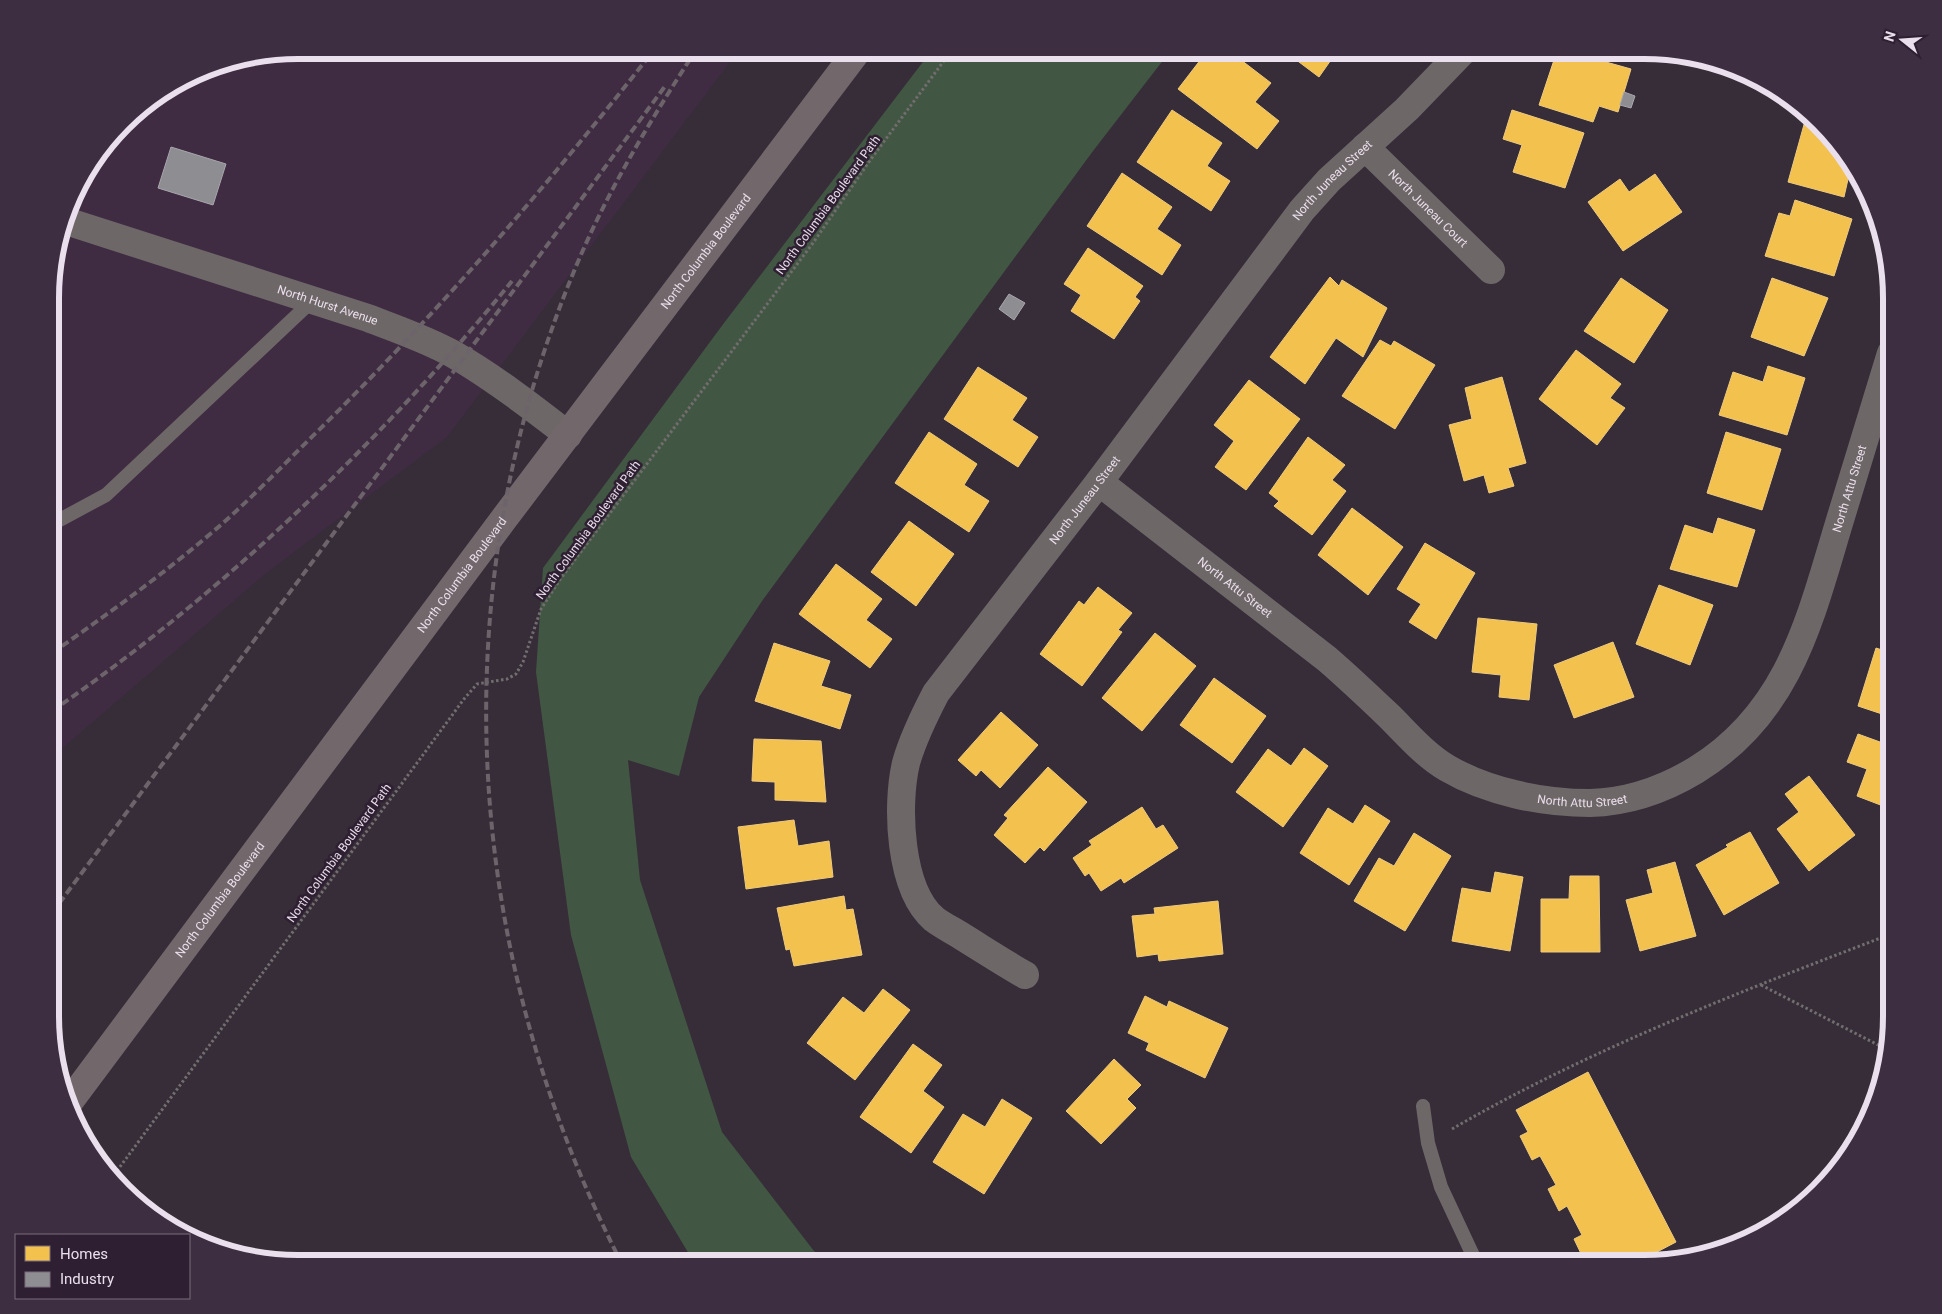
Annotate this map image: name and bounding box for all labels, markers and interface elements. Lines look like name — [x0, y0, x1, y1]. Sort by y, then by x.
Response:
north arrow — [1877, 15, 1927, 65]
text: N — [1880, 29, 1899, 43]
street label: North Columbia Boulevard Path — [773, 133, 883, 277]
street label: North Juneau Street — [1290, 137, 1375, 223]
street label: North Juneau Court — [1385, 167, 1471, 250]
street label: North Columbia Boulevard — [658, 191, 754, 312]
street label: North Hurst Avenue — [276, 282, 380, 328]
street label: North Attu Street — [1830, 444, 1869, 534]
street label: North Juneau Street — [1047, 453, 1123, 547]
street label: North Columbia Boulevard Path — [533, 458, 643, 602]
street label: North Columbia Boulevard — [414, 515, 510, 635]
street label: North Attu Street — [1195, 554, 1275, 621]
street label: North Columbia Boulevard Path — [284, 781, 394, 925]
street label: North Attu Street — [1536, 792, 1629, 810]
street label: North Columbia Boulevard — [172, 839, 268, 960]
legend — [15, 1234, 190, 1299]
text: Homes — [60, 1245, 108, 1263]
text: Industry — [60, 1270, 114, 1288]

